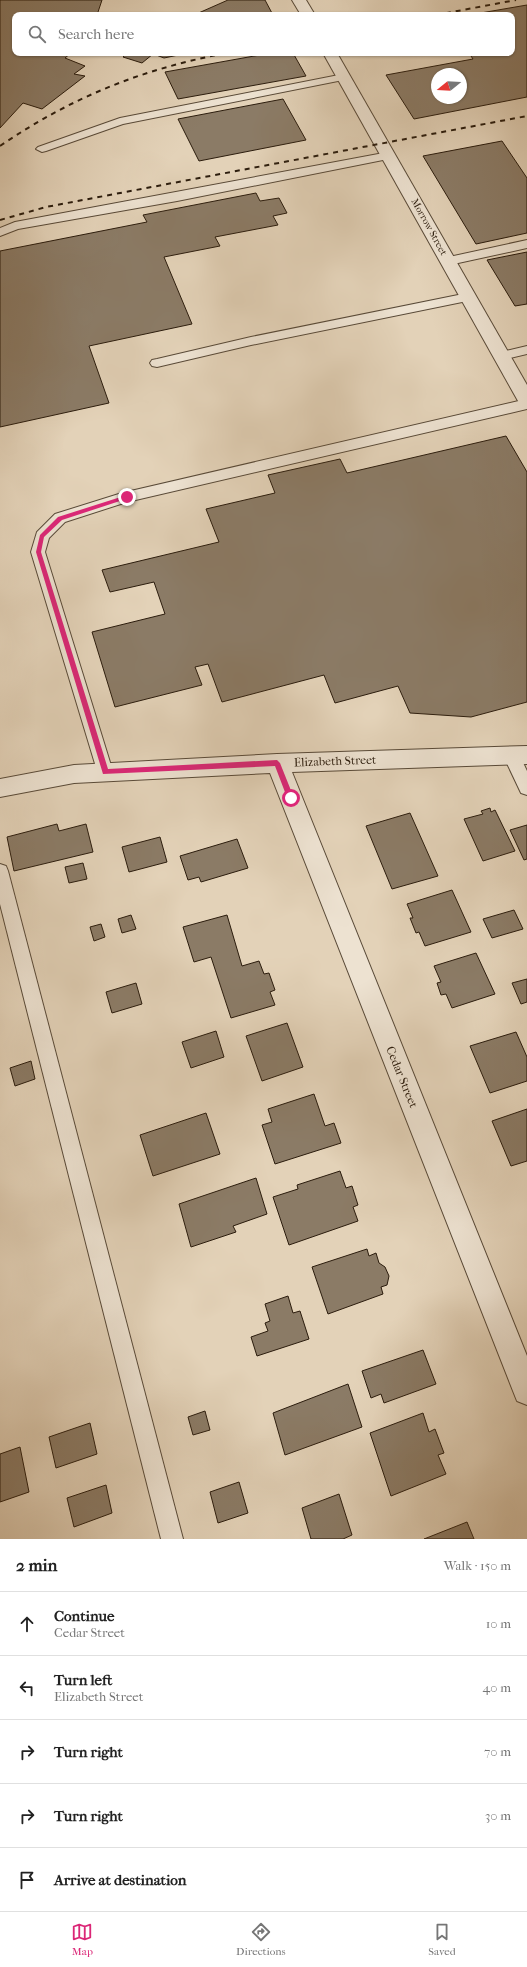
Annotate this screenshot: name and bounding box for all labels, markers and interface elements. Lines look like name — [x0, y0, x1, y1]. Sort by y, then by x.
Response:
search box — [12, 12, 515, 56]
icon: search — [26, 23, 48, 45]
text: Search here — [58, 25, 134, 43]
north arrow — [431, 68, 467, 104]
street label: Morrow Street — [408, 196, 450, 258]
route end — [118, 488, 136, 506]
street label: Elizabeth Street — [294, 753, 377, 769]
route start — [282, 789, 300, 807]
street label: Cedar Street — [383, 1044, 421, 1111]
text: 2 min — [16, 1555, 57, 1575]
text: Walk · 150 m — [444, 1558, 511, 1573]
text: Continue — [54, 1607, 114, 1625]
icon: ahead — [16, 1613, 38, 1635]
text: 10 m — [486, 1616, 511, 1631]
text: Cedar Street — [54, 1625, 125, 1640]
text: Turn left — [54, 1671, 112, 1689]
icon: left — [16, 1677, 38, 1699]
text: 40 m — [483, 1680, 511, 1695]
text: Elizabeth Street — [54, 1689, 143, 1704]
icon: right — [16, 1741, 38, 1763]
text: Turn right — [54, 1743, 123, 1761]
text: 70 m — [484, 1744, 511, 1759]
icon: right — [16, 1805, 38, 1827]
text: Turn right — [54, 1807, 123, 1825]
text: 30 m — [485, 1808, 511, 1823]
icon: arrive — [16, 1869, 38, 1891]
text: Arrive at destination — [54, 1871, 186, 1889]
tab: Map — [71, 1921, 93, 1958]
tab: Directions — [236, 1921, 286, 1958]
tab: Saved — [428, 1921, 456, 1958]

